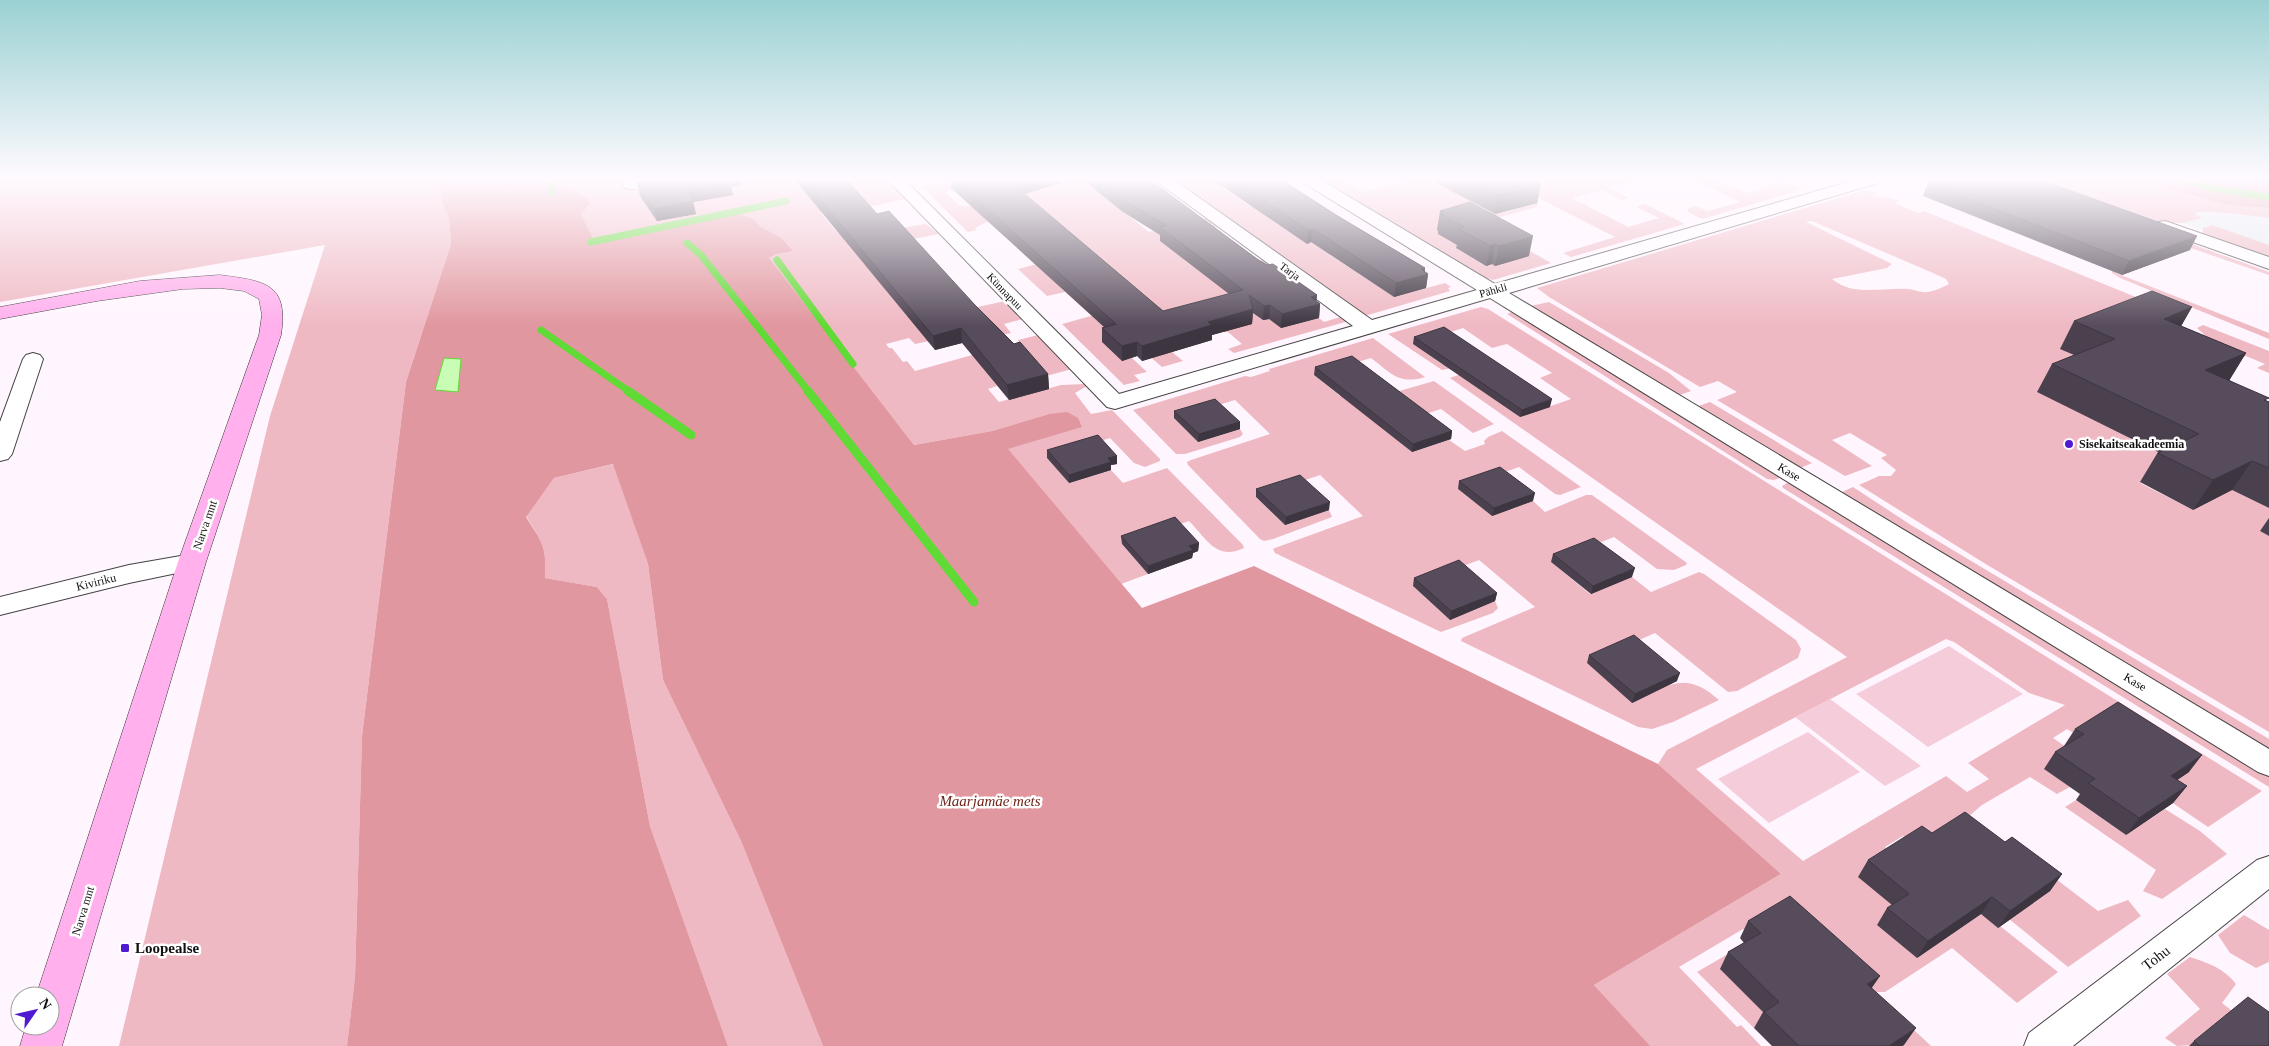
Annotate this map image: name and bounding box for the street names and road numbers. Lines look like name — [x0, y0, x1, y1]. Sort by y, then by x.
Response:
street label: Tarja — [1277, 260, 1303, 283]
street label: Künnapuu — [985, 270, 1026, 312]
street label: Pähkli — [1478, 280, 1508, 300]
street label: Kase — [1775, 460, 1803, 484]
street label: Narva mnt — [190, 498, 220, 551]
street label: Kiviriku — [75, 570, 117, 594]
street label: Kase — [2121, 670, 2149, 694]
street label: Narva mnt — [69, 884, 97, 937]
street label: Tohu — [2139, 942, 2173, 974]

